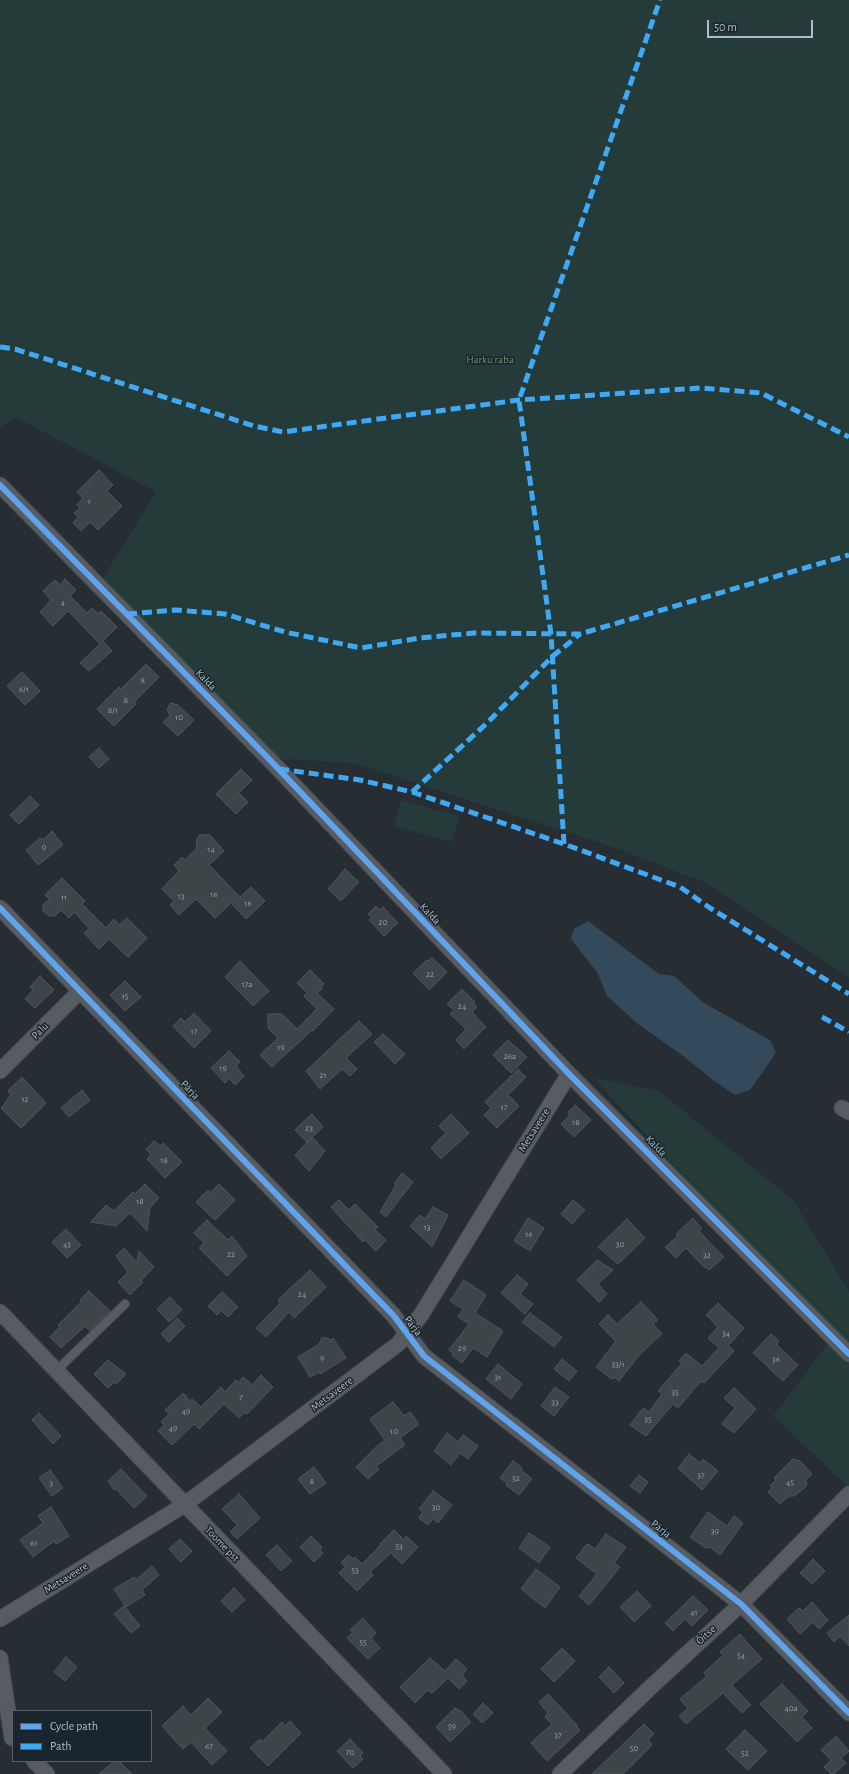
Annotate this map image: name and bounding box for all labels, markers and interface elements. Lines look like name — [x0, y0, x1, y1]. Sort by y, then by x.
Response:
scale bar — [709, 12, 815, 38]
text: 50 m — [714, 21, 737, 33]
park label: Harku raba — [466, 353, 514, 367]
house number: 1 — [87, 496, 91, 506]
house number: 4 — [61, 597, 65, 607]
street label: Kalda — [193, 667, 219, 693]
house number: 8 — [141, 675, 145, 685]
house number: 6/1 — [19, 684, 29, 694]
house number: 8 — [124, 695, 128, 705]
house number: 8/1 — [108, 705, 118, 715]
house number: 10 — [175, 712, 183, 722]
house number: 9 — [42, 842, 46, 852]
house number: 14 — [207, 844, 215, 854]
house number: 16 — [210, 889, 218, 899]
house number: 13 — [178, 891, 184, 901]
house number: 11 — [61, 892, 67, 902]
house number: 16 — [244, 898, 252, 908]
street label: Kalda — [417, 901, 443, 927]
house number: 20 — [379, 917, 387, 927]
house number: 22 — [426, 969, 434, 979]
house number: 17a — [241, 979, 253, 989]
house number: 15 — [122, 991, 128, 1001]
house number: 24 — [458, 1001, 466, 1011]
street label: Palu — [29, 1020, 51, 1042]
house number: 17 — [191, 1026, 197, 1036]
house number: 19 — [277, 1042, 285, 1052]
house number: 26a — [504, 1051, 516, 1061]
house number: 19 — [219, 1063, 227, 1073]
house number: 21 — [319, 1070, 327, 1080]
street label: Pärja — [178, 1077, 202, 1103]
house number: 12 — [21, 1094, 29, 1104]
house number: 17 — [501, 1102, 507, 1112]
street label: Metsaveere — [515, 1106, 553, 1154]
house number: 18 — [572, 1117, 580, 1127]
house number: 23 — [305, 1123, 313, 1133]
street label: Kalda — [643, 1133, 669, 1159]
house number: 18 — [160, 1155, 168, 1165]
house number: 18 — [136, 1196, 144, 1206]
house number: 13 — [424, 1222, 430, 1232]
house number: 16 — [525, 1229, 533, 1239]
house number: 43 — [63, 1239, 71, 1249]
house number: 30 — [616, 1239, 624, 1249]
house number: 22 — [227, 1249, 235, 1259]
house number: 32 — [703, 1250, 711, 1260]
house number: 24 — [298, 1289, 306, 1299]
street label: Pärja — [401, 1313, 425, 1339]
house number: 34 — [722, 1328, 730, 1338]
house number: 29 — [458, 1343, 466, 1353]
house number: 9 — [320, 1353, 324, 1363]
house number: 36 — [772, 1354, 780, 1364]
house number: 33/1 — [611, 1359, 625, 1369]
house number: 31 — [495, 1372, 501, 1382]
street label: Metsaveere — [308, 1374, 356, 1414]
house number: 35 — [671, 1387, 679, 1397]
house number: 7 — [239, 1392, 243, 1402]
house number: 33 — [551, 1397, 559, 1407]
house number: 49 — [182, 1406, 190, 1416]
house number: 35 — [644, 1414, 652, 1424]
house number: 49 — [169, 1423, 177, 1433]
house number: 10 — [390, 1426, 398, 1436]
house number: 37 — [697, 1470, 705, 1480]
house number: 32 — [512, 1473, 520, 1483]
house number: 8 — [310, 1476, 314, 1486]
house number: 45 — [786, 1477, 794, 1487]
house number: 3 — [49, 1478, 53, 1488]
house number: 30 — [432, 1502, 440, 1512]
street label: Pärja — [648, 1517, 674, 1541]
street label: Toome pst — [202, 1524, 242, 1564]
house number: 39 — [711, 1526, 719, 1536]
house number: 61 — [30, 1538, 38, 1548]
house number: 53 — [395, 1541, 403, 1551]
street label: Metsaveere — [42, 1559, 90, 1597]
house number: 53 — [351, 1565, 359, 1575]
house number: 41 — [690, 1607, 698, 1617]
street label: Õitse — [693, 1623, 719, 1647]
house number: 55 — [359, 1637, 367, 1647]
house number: 54 — [737, 1650, 745, 1660]
house number: 40a — [784, 1703, 798, 1713]
legend — [12, 1710, 152, 1762]
text: Cycle path — [50, 1720, 98, 1732]
house number: 59 — [448, 1721, 456, 1731]
house number: 37 — [554, 1730, 562, 1740]
text: Path — [50, 1740, 72, 1752]
house number: 67 — [205, 1741, 213, 1751]
house number: 50 — [630, 1743, 638, 1753]
house number: 70 — [346, 1747, 354, 1757]
house number: 52 — [741, 1748, 749, 1758]

